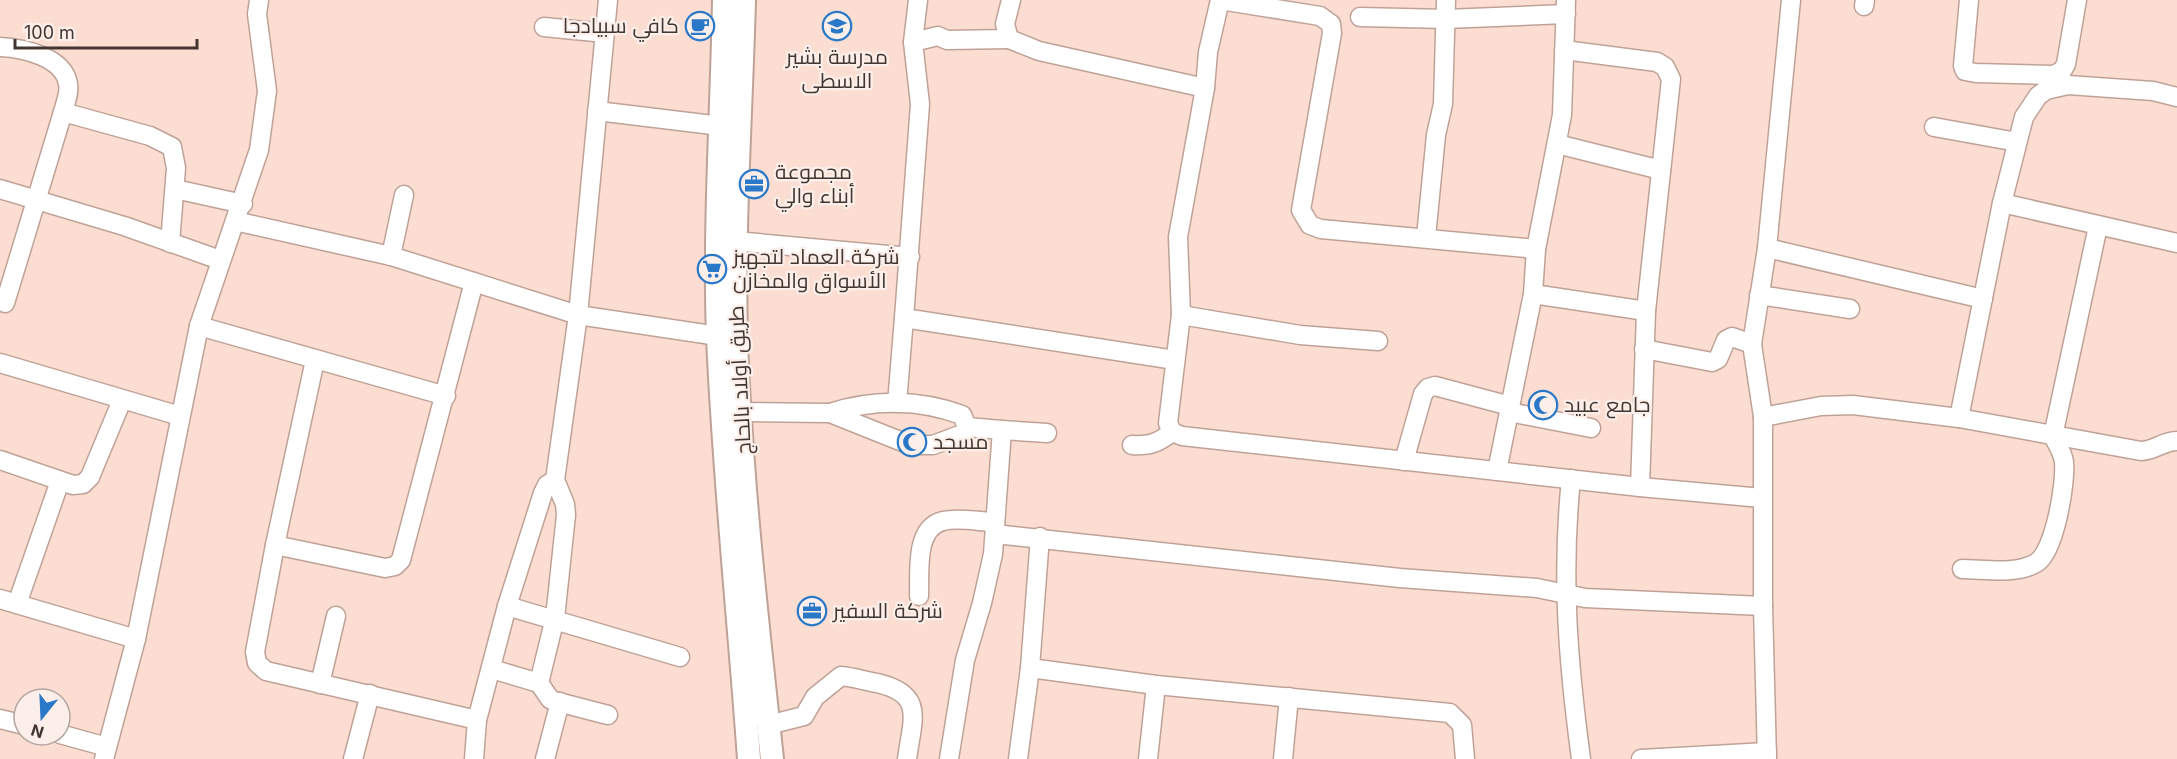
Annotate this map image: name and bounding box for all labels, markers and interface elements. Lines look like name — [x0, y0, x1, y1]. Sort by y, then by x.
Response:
cafe icon: كافي سبيادجا — [684, 10, 716, 42]
school or university icon: مدرسة بشير الاسطى — [821, 10, 853, 42]
scale bar — [15, 12, 196, 50]
place label: كافي سبيادجا — [563, 13, 679, 42]
text: 100 m — [24, 22, 75, 43]
place label: مدرسة بشير الاسطى — [785, 44, 888, 94]
place label: مجموعة أبناء والي — [775, 159, 854, 212]
office icon: مجموعة أبناء والي — [738, 168, 770, 200]
place label: شركة العماد لتجهيز الأسواق والمخازن — [732, 244, 900, 294]
supermarket icon: شركة العماد لتجهيز الأسواق والمخازن — [696, 253, 728, 285]
street label: طريق أولاد بالحاج — [723, 305, 758, 455]
mosque icon: جامع عبيد — [1527, 389, 1559, 421]
place label: جامع عبيد — [1564, 392, 1651, 419]
mosque icon: مسجد — [896, 426, 928, 458]
place label: مسجد — [933, 429, 988, 454]
office icon: شركة السفير — [796, 595, 828, 627]
place label: شركة السفير — [832, 598, 943, 623]
north arrow — [12, 687, 72, 747]
text: N — [28, 720, 46, 743]

